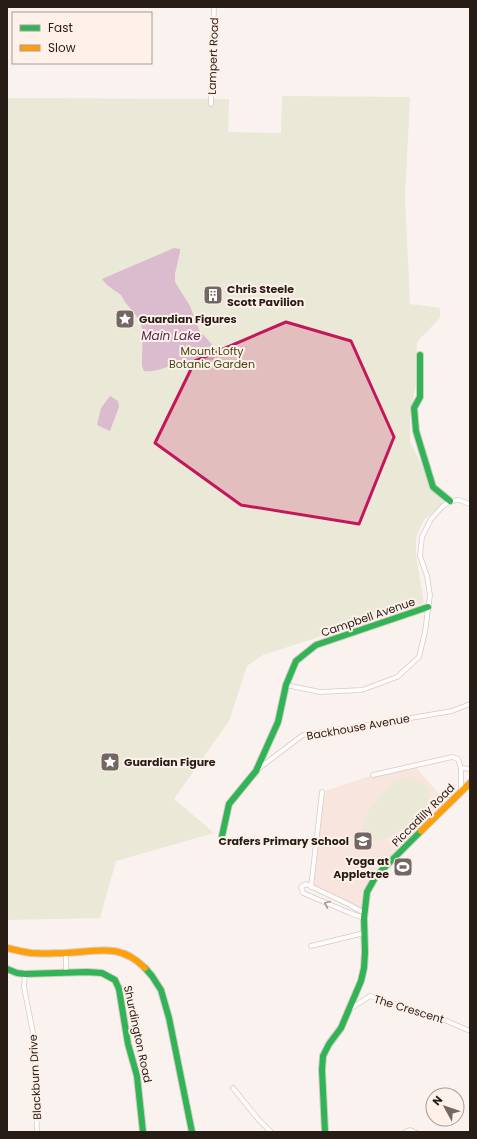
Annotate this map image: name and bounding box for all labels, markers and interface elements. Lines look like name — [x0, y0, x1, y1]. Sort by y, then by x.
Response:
legend — [12, 12, 152, 64]
street label: Lampert Road — [204, 17, 222, 95]
text: Fast — [48, 19, 73, 36]
text: Slow — [48, 39, 76, 56]
place label: Chris Steele Scott Pavilion — [227, 281, 304, 310]
building icon: Chris Steele Scott Pavilion — [202, 284, 224, 306]
place icon: Guardian Figures — [114, 308, 136, 330]
place label: Guardian Figures — [139, 311, 237, 327]
water label: Main Lake — [141, 327, 201, 344]
park label: Mount Lofty Botanic Garden — [169, 343, 255, 372]
street label: Campbell Avenue — [319, 593, 417, 641]
street label: Backhouse Avenue — [305, 710, 411, 744]
place icon: Guardian Figure — [99, 751, 121, 773]
place label: Guardian Figure — [124, 754, 216, 770]
street label: Piccadilly Road — [388, 780, 458, 850]
school or university icon: Crafers Primary School — [352, 830, 374, 852]
place label: Crafers Primary School — [219, 833, 349, 849]
place label: Yoga at Appletree — [333, 853, 390, 882]
sports icon: Yoga at Appletree — [392, 856, 414, 878]
one-way arrow — [324, 901, 332, 909]
street label: Shurdington Road — [120, 984, 156, 1084]
street label: The Crescent — [372, 991, 446, 1027]
street label: Blackburn Drive — [25, 1034, 45, 1120]
north arrow — [425, 1087, 465, 1127]
text: N — [429, 1092, 446, 1109]

